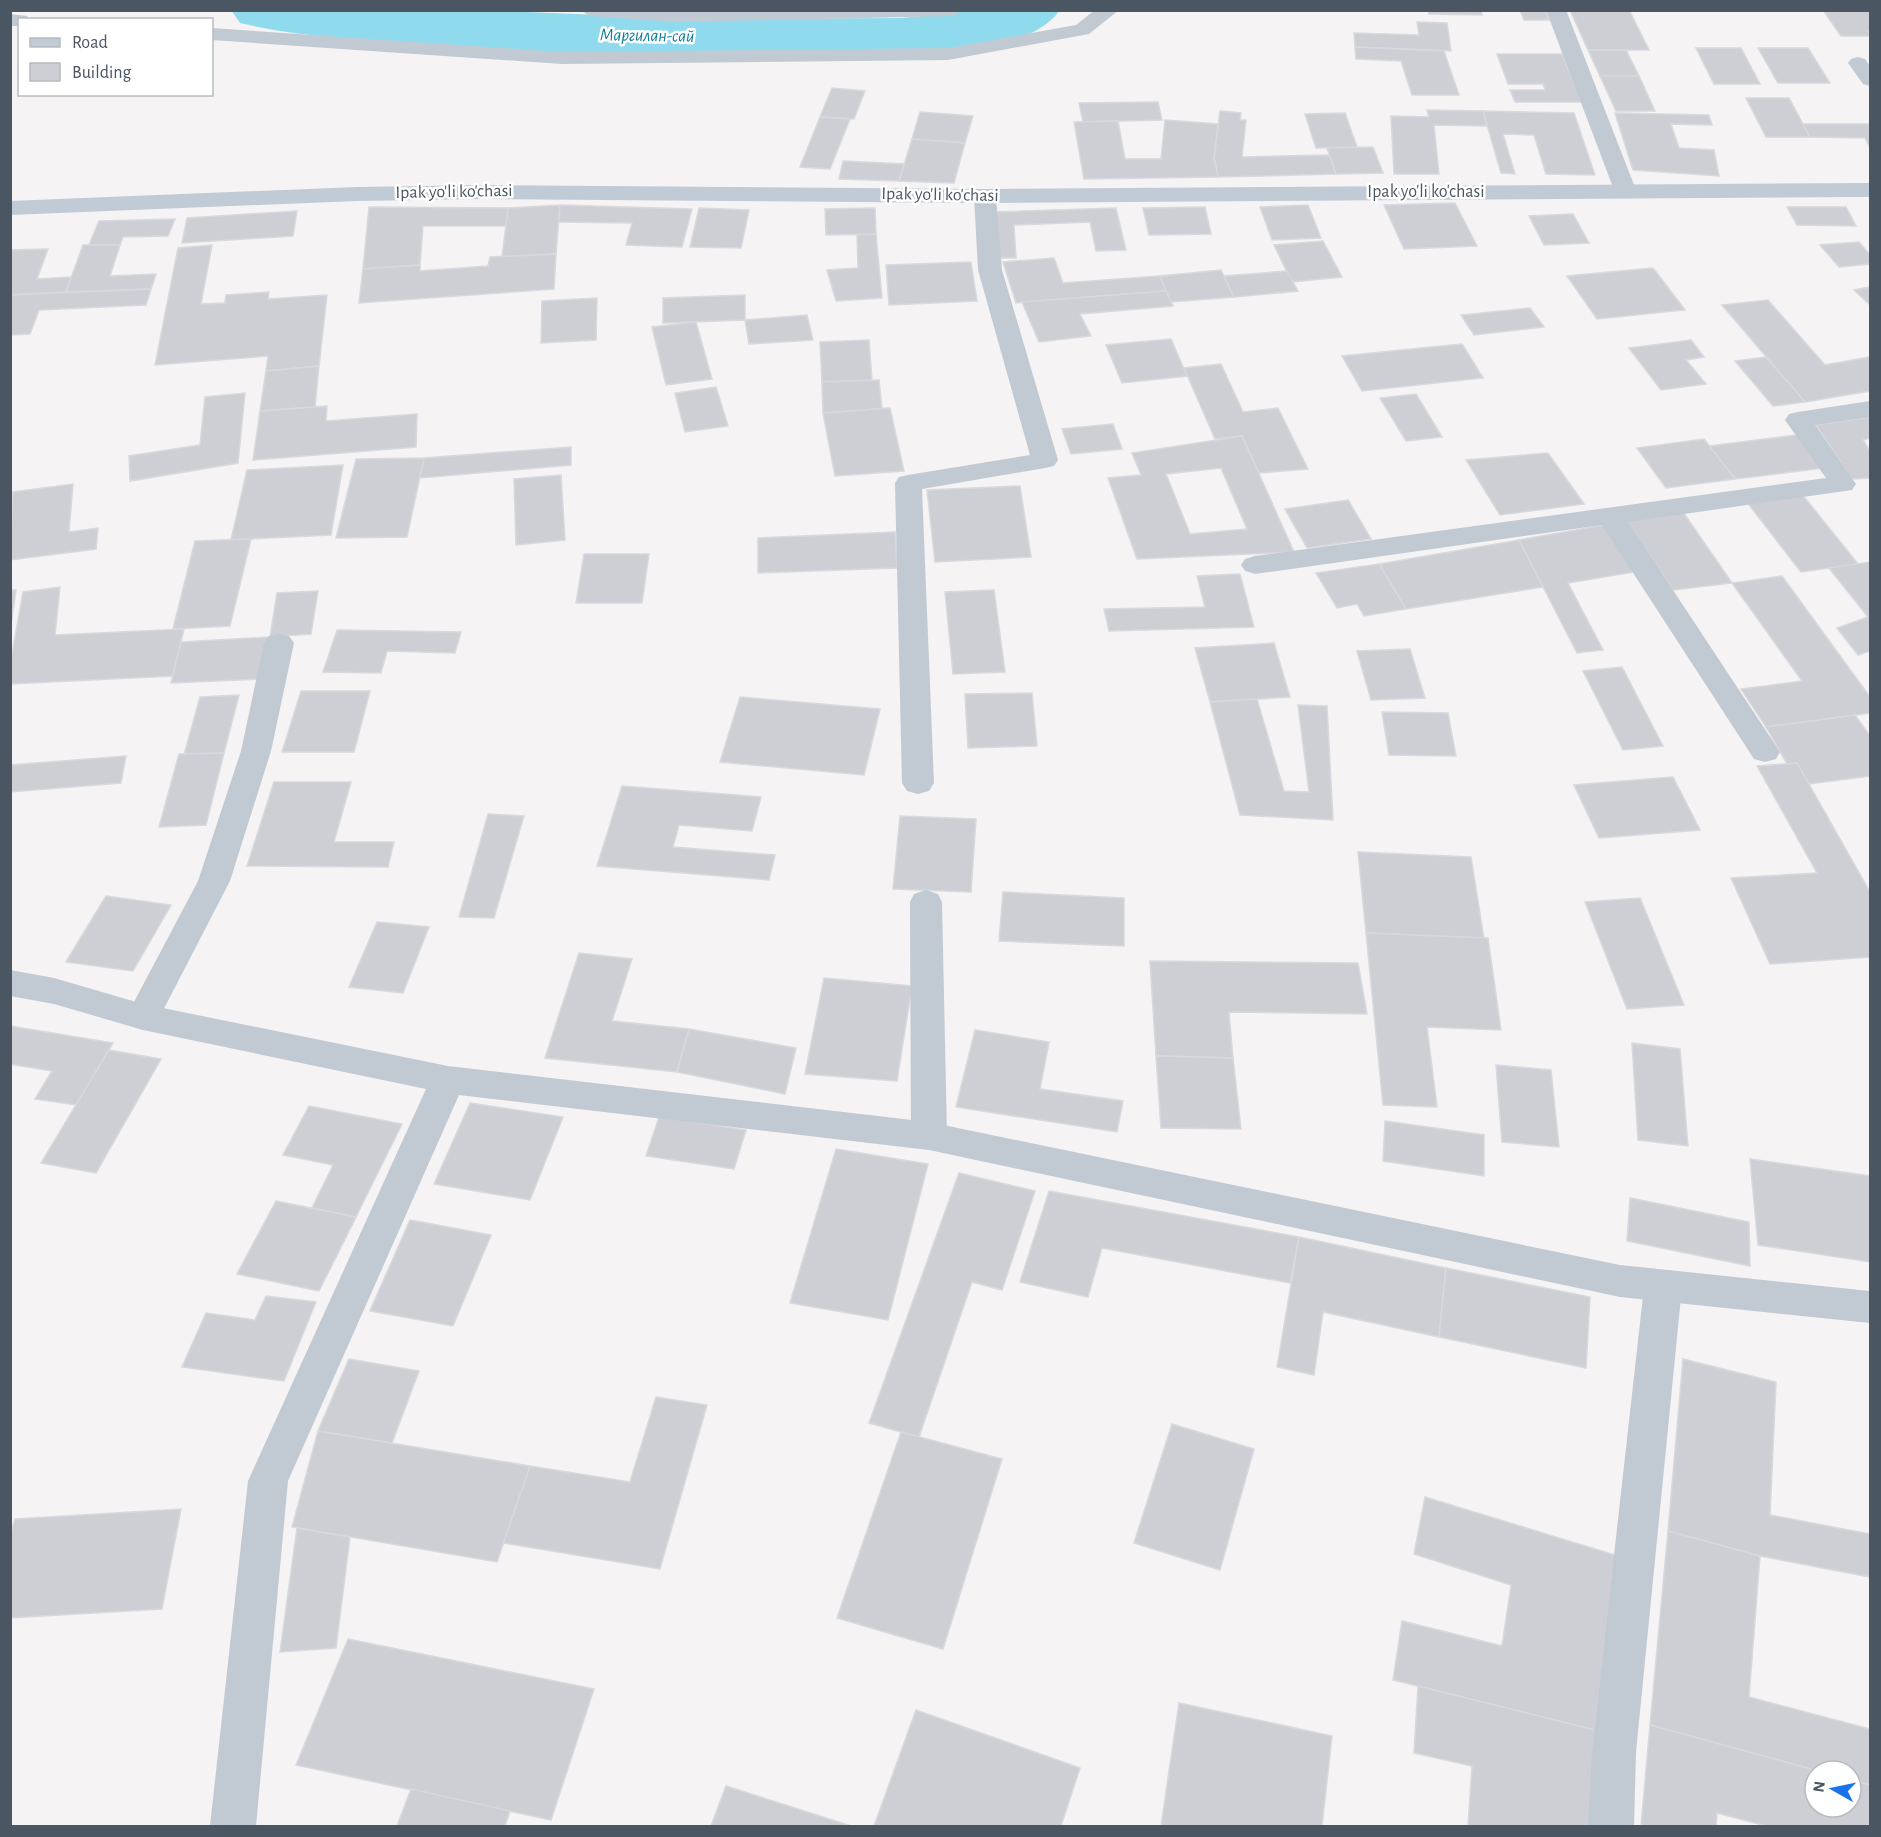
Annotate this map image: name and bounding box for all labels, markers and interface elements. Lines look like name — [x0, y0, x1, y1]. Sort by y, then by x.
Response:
legend — [18, 18, 213, 96]
water label: Маргилан-сай — [600, 26, 694, 46]
text: Road — [72, 34, 108, 52]
text: Building — [72, 64, 132, 82]
street label: Ipak yo'li ko'chasi — [395, 182, 513, 202]
street label: Ipak yo'li ko'chasi — [1367, 183, 1485, 201]
street label: Ipak yo'li ko'chasi — [881, 185, 999, 205]
north arrow — [1803, 1759, 1863, 1819]
text: N — [1810, 1780, 1828, 1794]

